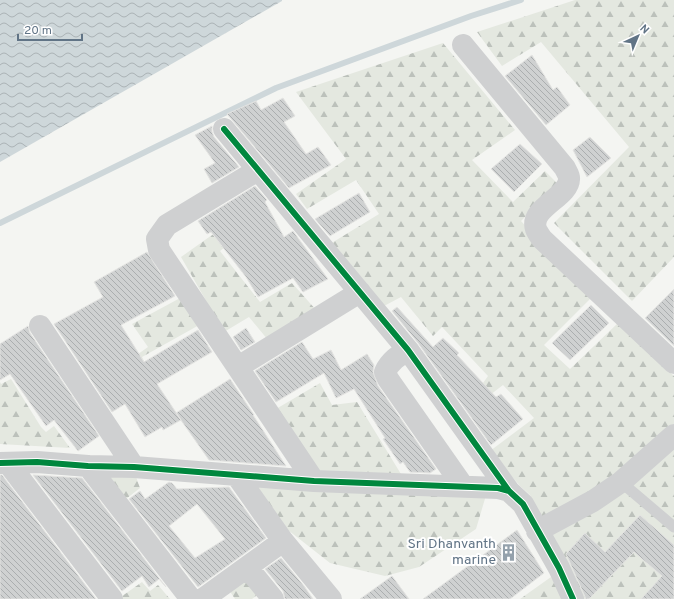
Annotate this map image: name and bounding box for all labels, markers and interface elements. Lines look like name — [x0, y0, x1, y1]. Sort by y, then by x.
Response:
scale bar — [18, 16, 82, 42]
north arrow — [618, 16, 658, 56]
text: N — [637, 22, 652, 37]
text: 20 m — [24, 23, 52, 39]
place label: Sri Dhanvanth marine — [407, 536, 496, 569]
building icon: Sri Dhanvanth marine — [499, 542, 519, 562]

